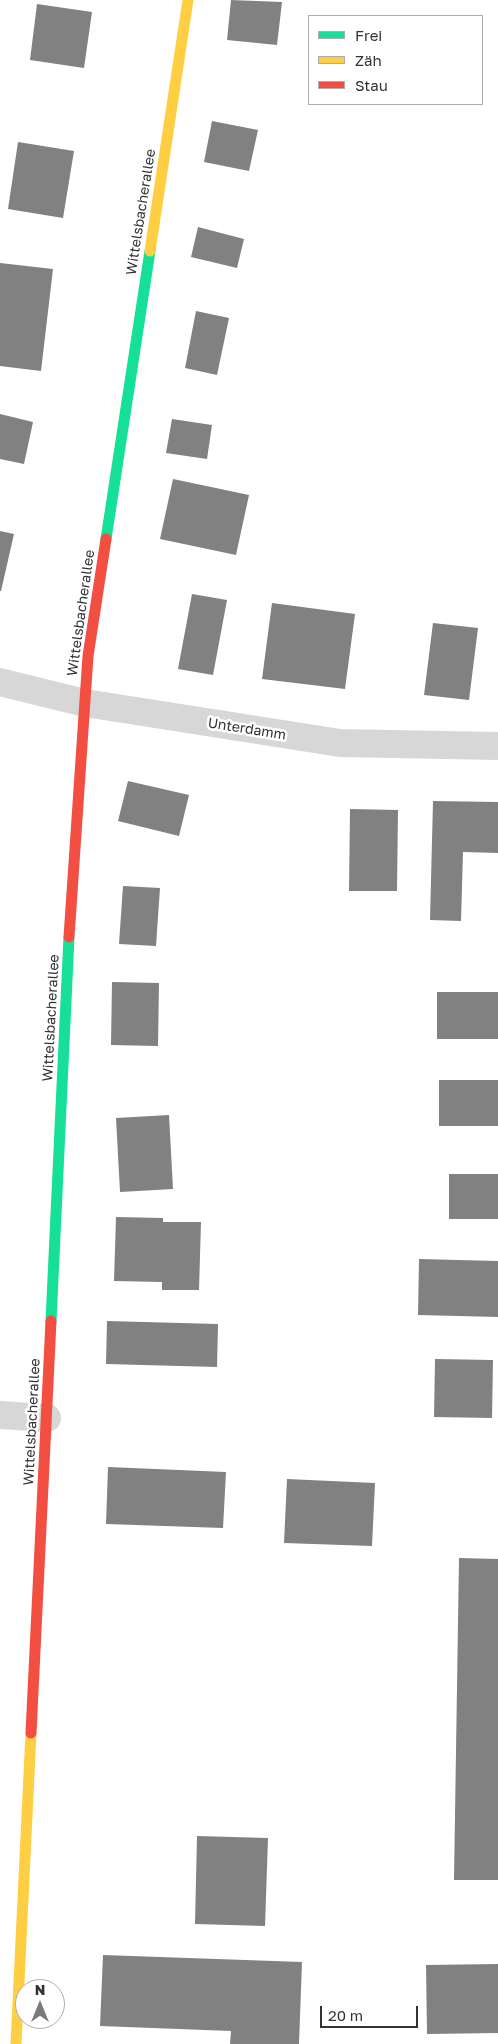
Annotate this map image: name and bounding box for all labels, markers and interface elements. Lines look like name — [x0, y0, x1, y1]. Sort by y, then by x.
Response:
legend — [308, 15, 483, 105]
text: Frei — [355, 26, 382, 44]
text: Zäh — [355, 51, 382, 69]
text: Stau — [355, 76, 388, 94]
street label: Wittelsbacherallee — [123, 148, 159, 276]
street label: Wittelsbacherallee — [64, 549, 98, 677]
street label: Unterdamm — [207, 715, 287, 743]
street label: Wittelsbacherallee — [39, 954, 63, 1082]
street label: Wittelsbacherallee — [20, 1358, 44, 1486]
north arrow — [15, 1979, 65, 2029]
text: N — [35, 1981, 45, 1998]
scale bar — [323, 1996, 420, 2028]
text: 20 m — [328, 2006, 363, 2024]

